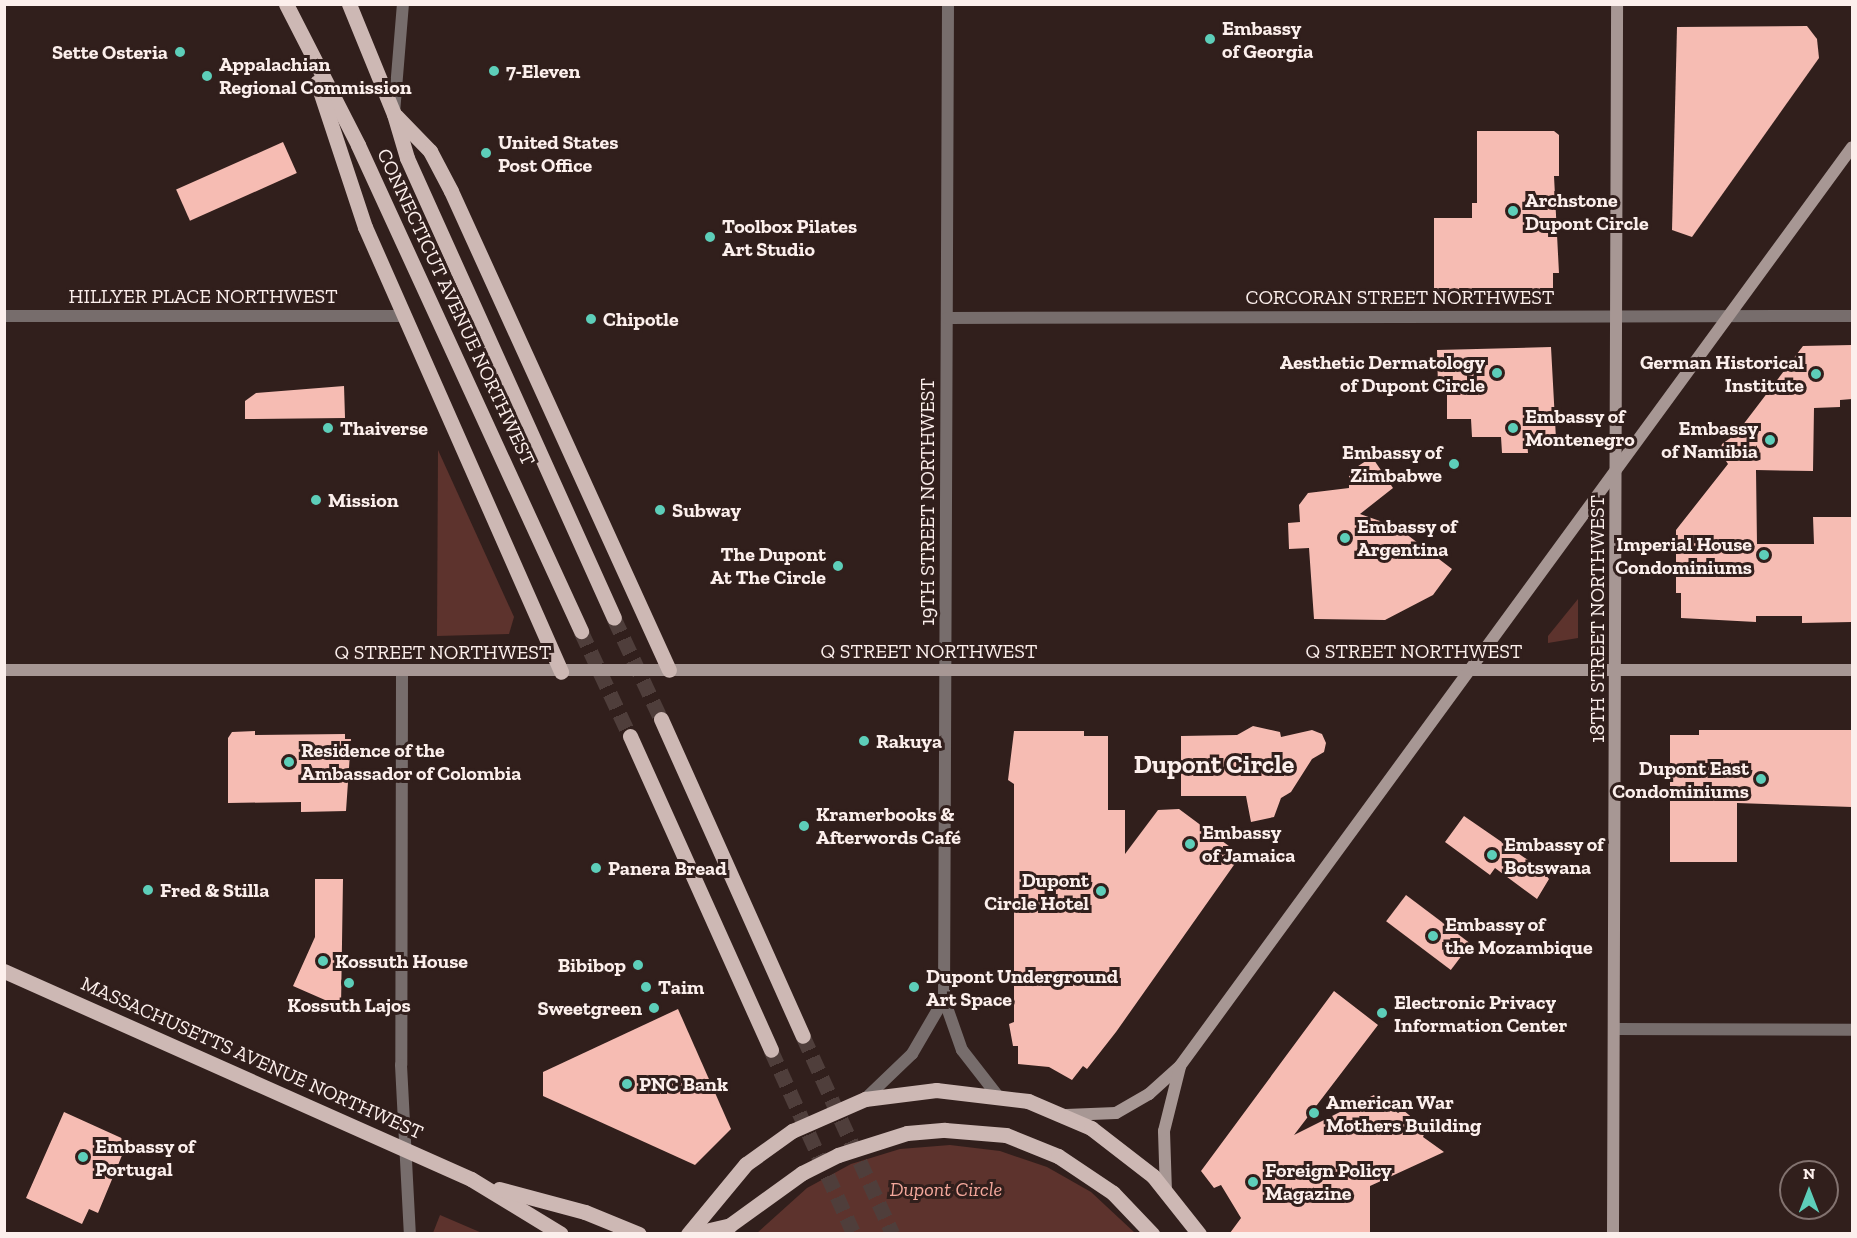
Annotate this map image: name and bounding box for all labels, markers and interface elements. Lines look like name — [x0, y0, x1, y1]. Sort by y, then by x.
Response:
place label: Embassy of Georgia — [1222, 16, 1313, 63]
marker: Embassy of Georgia — [1203, 32, 1217, 46]
place label: Sette Osteria — [52, 40, 168, 64]
marker: Sette Osteria — [173, 45, 187, 59]
place label: Appalachian Regional Commission — [219, 52, 412, 99]
place label: 7-Eleven — [506, 59, 580, 83]
marker: 7-Eleven — [487, 64, 501, 78]
marker: Appalachian Regional Commission — [200, 69, 214, 83]
place label: United States Post Office — [498, 130, 618, 177]
street label: CONNECTICUT AVENUE NORTHWEST — [372, 144, 540, 470]
marker: United States Post Office — [479, 146, 493, 160]
place label: Archstone Dupont Circle — [1525, 188, 1649, 235]
marker: Archstone Dupont Circle — [1506, 204, 1520, 218]
place label: Toolbox Pilates Art Studio — [722, 214, 857, 261]
marker: Toolbox Pilates Art Studio — [703, 230, 717, 244]
street label: HILLYER PLACE NORTHWEST — [68, 284, 338, 308]
street label: CORCORAN STREET NORTHWEST — [1245, 285, 1555, 309]
place label: Chipotle — [603, 307, 679, 331]
marker: Chipotle — [584, 312, 598, 326]
place label: Aesthetic Dermatology of Dupont Circle — [1280, 350, 1485, 397]
place label: German Historical Institute — [1640, 350, 1804, 397]
marker: Aesthetic Dermatology of Dupont Circle — [1490, 366, 1504, 380]
marker: German Historical Institute — [1809, 367, 1823, 381]
street label: 19TH STREET NORTHWEST — [915, 378, 939, 626]
place label: Embassy of Montenegro — [1525, 404, 1635, 451]
place label: Thaiverse — [340, 416, 428, 440]
place label: Embassy of Namibia — [1662, 416, 1758, 463]
marker: Thaiverse — [321, 421, 335, 435]
marker: Embassy of Montenegro — [1506, 421, 1520, 435]
marker: Embassy of Namibia — [1763, 433, 1777, 447]
place label: Embassy of Zimbabwe — [1342, 440, 1442, 487]
marker: Embassy of Zimbabwe — [1447, 457, 1461, 471]
place label: Mission — [328, 488, 398, 512]
marker: Mission — [309, 493, 323, 507]
street label: 18TH STREET NORTHWEST — [1585, 495, 1609, 743]
place label: Subway — [672, 498, 741, 522]
marker: Subway — [653, 503, 667, 517]
place label: Embassy of Argentina — [1357, 514, 1457, 561]
marker: Embassy of Argentina — [1338, 531, 1352, 545]
place label: Imperial House Condominiums — [1615, 532, 1752, 579]
place label: The Dupont At The Circle — [710, 542, 826, 589]
marker: Imperial House Condominiums — [1757, 548, 1771, 562]
marker: The Dupont At The Circle — [831, 559, 845, 573]
street label: Q STREET NORTHWEST — [820, 639, 1038, 663]
street label: Q STREET NORTHWEST — [1305, 639, 1523, 663]
street label: Q STREET NORTHWEST — [334, 640, 552, 664]
place label: Rakuya — [876, 729, 942, 753]
marker: Rakuya — [857, 734, 871, 748]
place label: Residence of the Ambassador of Colombia — [301, 738, 521, 785]
district label: Dupont Circle — [1134, 749, 1294, 781]
marker: Residence of the Ambassador of Colombia — [282, 755, 296, 769]
place label: Dupont East Condominiums — [1612, 756, 1749, 803]
marker: Dupont East Condominiums — [1754, 772, 1768, 786]
place label: Kramerbooks & Afterwords Café — [816, 802, 961, 849]
marker: Kramerbooks & Afterwords Café — [797, 819, 811, 833]
place label: Embassy of Jamaica — [1202, 820, 1295, 867]
place label: Embassy of Botswana — [1504, 832, 1604, 879]
marker: Embassy of Jamaica — [1183, 837, 1197, 851]
marker: Embassy of Botswana — [1485, 848, 1499, 862]
place label: Panera Bread — [608, 856, 727, 880]
marker: Panera Bread — [589, 861, 603, 875]
place label: Dupont Circle Hotel — [984, 868, 1089, 915]
place label: Fred & Stilla — [160, 878, 269, 902]
marker: Fred & Stilla — [141, 883, 155, 897]
marker: Dupont Circle Hotel — [1094, 884, 1108, 898]
place label: Embassy of the Mozambique — [1445, 912, 1593, 959]
marker: Embassy of the Mozambique — [1426, 929, 1440, 943]
place label: Kossuth House — [335, 949, 468, 973]
place label: Bibibop — [558, 953, 626, 977]
marker: Kossuth House — [316, 954, 330, 968]
marker: Bibibop — [631, 958, 645, 972]
place label: Dupont Underground Art Space — [926, 964, 1118, 1011]
street label: MASSACHUSETTS AVENUE NORTHWEST — [77, 971, 427, 1145]
place label: Taim — [658, 975, 704, 999]
marker: Kossuth Lajos — [342, 976, 356, 990]
marker: Taim — [639, 980, 653, 994]
marker: Dupont Underground Art Space — [907, 980, 921, 994]
place label: Electronic Privacy Information Center — [1394, 990, 1567, 1037]
place label: Kossuth Lajos — [287, 993, 411, 1017]
place label: Sweetgreen — [537, 996, 642, 1020]
marker: Sweetgreen — [647, 1001, 661, 1015]
marker: Electronic Privacy Information Center — [1375, 1006, 1389, 1020]
place label: PNC Bank — [639, 1072, 728, 1096]
marker: PNC Bank — [620, 1077, 634, 1091]
place label: American War Mothers Building — [1326, 1090, 1481, 1137]
marker: American War Mothers Building — [1307, 1106, 1321, 1120]
place label: Embassy of Portugal — [95, 1134, 195, 1181]
marker: Embassy of Portugal — [76, 1150, 90, 1164]
place label: Foreign Policy Magazine — [1265, 1158, 1392, 1205]
north arrow — [1779, 1160, 1839, 1220]
text: N — [1803, 1164, 1815, 1183]
marker: Foreign Policy Magazine — [1246, 1175, 1260, 1189]
park label: Dupont Circle — [890, 1177, 1002, 1201]

